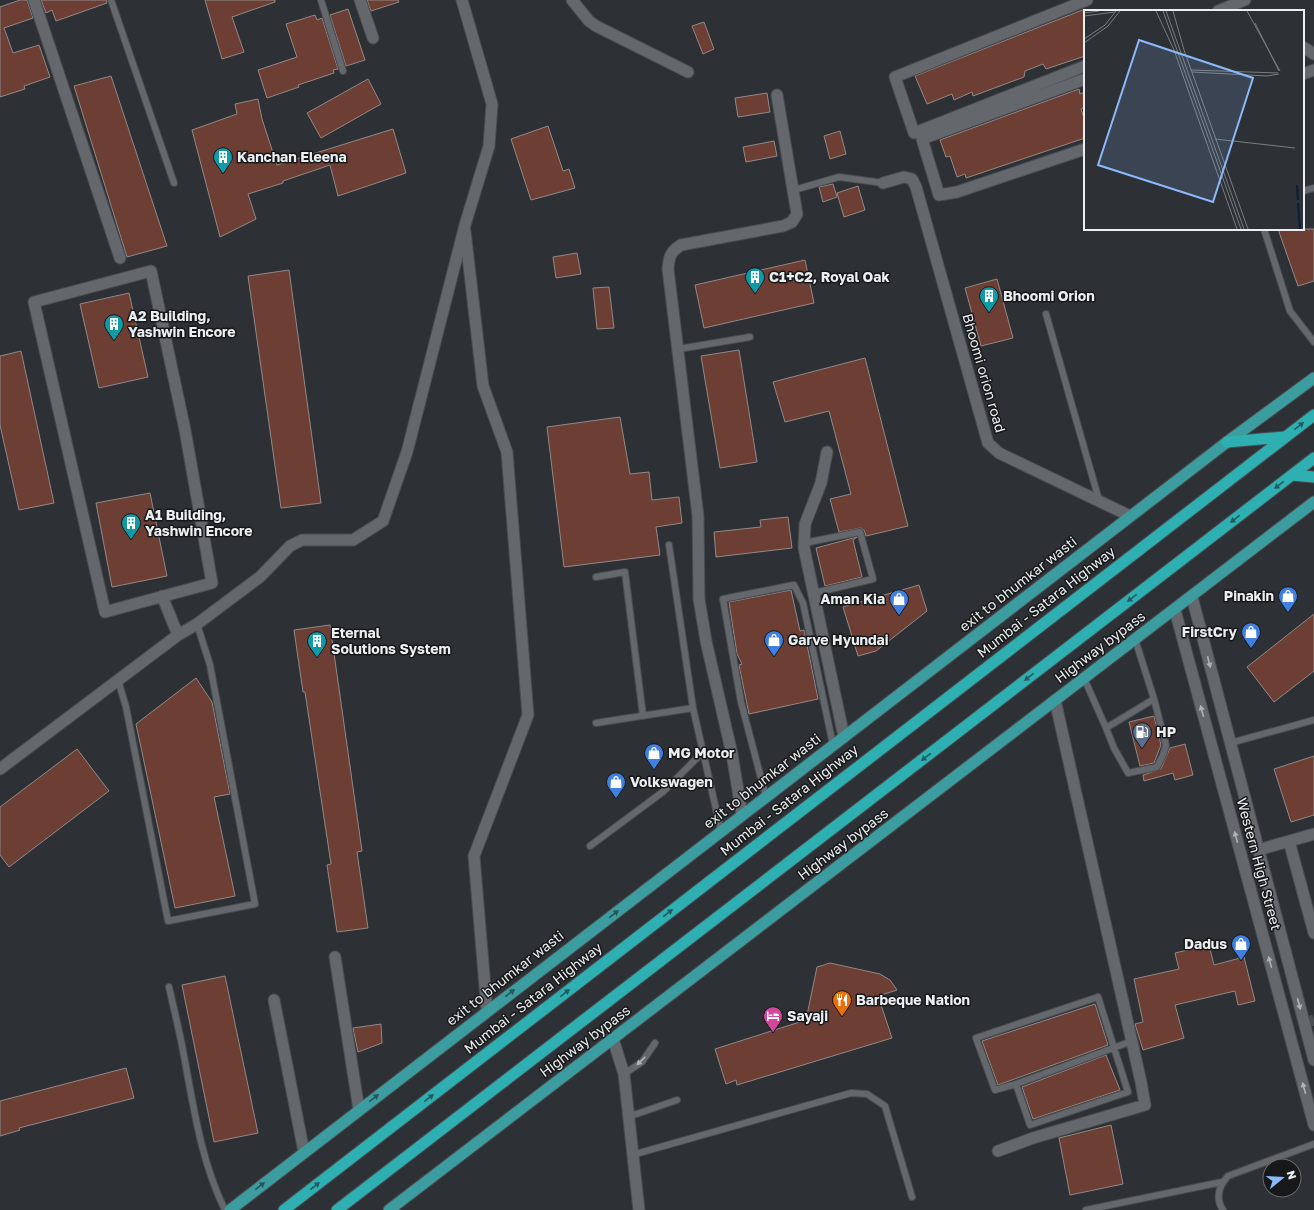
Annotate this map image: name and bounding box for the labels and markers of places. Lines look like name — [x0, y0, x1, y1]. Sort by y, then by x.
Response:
building icon: Kanchan Eleena — [212, 146, 234, 174]
place label: Kanchan Eleena — [237, 148, 347, 165]
building icon: C1+C2, Royal Oak — [744, 266, 766, 294]
place label: C1+C2, Royal Oak — [769, 268, 890, 285]
building icon: Bhoomi Orion — [978, 285, 1000, 313]
place label: Bhoomi Orion — [1003, 287, 1095, 304]
place label: A2 Building, Yashwin Encore — [128, 307, 236, 340]
building icon: A2 Building, Yashwin Encore — [103, 313, 125, 341]
place label: A1 Building, Yashwin Encore — [145, 506, 253, 539]
building icon: A1 Building, Yashwin Encore — [120, 512, 142, 540]
shop icon: Pinakin — [1277, 585, 1299, 613]
place label: Pinakin — [1224, 587, 1274, 604]
shop icon: Aman Kia — [888, 588, 910, 616]
place label: Aman Kia — [821, 590, 885, 607]
shop icon: FirstCry — [1240, 621, 1262, 649]
place label: FirstCry — [1182, 623, 1238, 640]
place label: Eternal Solutions System — [331, 624, 451, 657]
shop icon: Garve Hyundai — [763, 629, 785, 657]
building icon: Eternal Solutions System — [306, 630, 328, 658]
place label: Garve Hyundai — [788, 631, 889, 648]
fuel station icon: HP — [1131, 721, 1153, 749]
place label: HP — [1156, 723, 1176, 740]
shop icon: MG Motor — [643, 742, 665, 770]
place label: MG Motor — [668, 744, 735, 761]
shop icon: Volkswagen — [605, 771, 627, 799]
place label: Volkswagen — [630, 773, 713, 790]
shop icon: Dadus — [1230, 933, 1252, 961]
place label: Dadus — [1184, 935, 1227, 952]
restaurant icon: Barbeque Nation — [831, 989, 853, 1017]
place label: Barbeque Nation — [856, 991, 970, 1008]
hotel icon: Sayaji — [762, 1005, 784, 1033]
place label: Sayaji — [787, 1007, 828, 1024]

